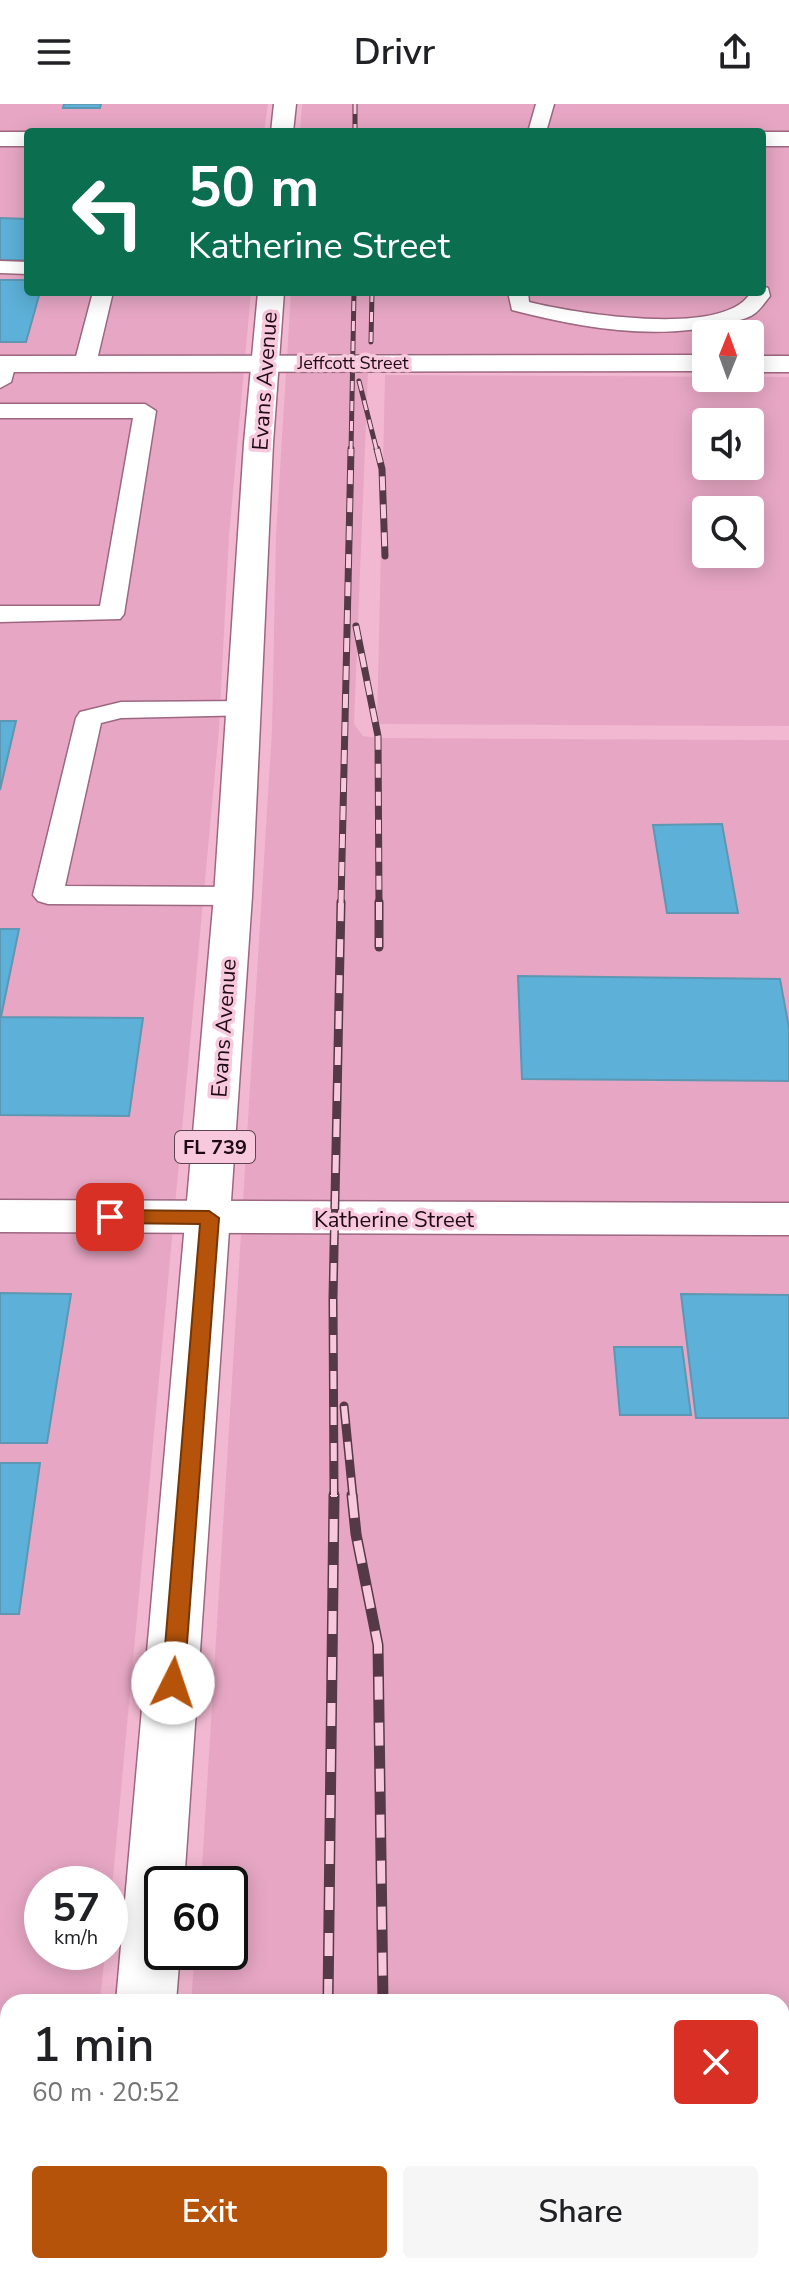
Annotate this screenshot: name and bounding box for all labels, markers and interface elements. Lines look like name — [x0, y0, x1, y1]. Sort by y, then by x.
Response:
text: Drivr — [354, 28, 435, 77]
icon: menu — [32, 30, 76, 74]
icon: share — [713, 30, 757, 74]
text: 50 m — [188, 149, 319, 226]
icon: left — [56, 160, 160, 264]
text: Katherine Street — [188, 222, 450, 271]
street label: Evans Avenue — [245, 311, 285, 451]
north arrow — [692, 320, 764, 392]
map controls — [692, 320, 764, 568]
street label: Jeffcott Street — [296, 351, 409, 375]
button: sound — [692, 408, 764, 480]
button: search — [692, 496, 764, 568]
street label: Evans Avenue — [204, 958, 244, 1098]
road number: FL 739 — [175, 1131, 255, 1163]
pin — [76, 1183, 144, 1251]
icon: arrive — [88, 1195, 132, 1239]
street label: Katherine Street — [314, 1205, 474, 1235]
position arrow — [131, 1641, 215, 1725]
speed limit sign: 60 — [144, 1866, 248, 1970]
text: 57 — [52, 1881, 100, 1935]
text: km/h — [54, 1924, 98, 1951]
text: 1 min — [32, 2012, 154, 2078]
button: close — [674, 2020, 758, 2104]
text: 60 m · 20:52 — [32, 2075, 180, 2110]
button: Exit — [32, 2166, 387, 2258]
button: Share — [403, 2166, 758, 2258]

